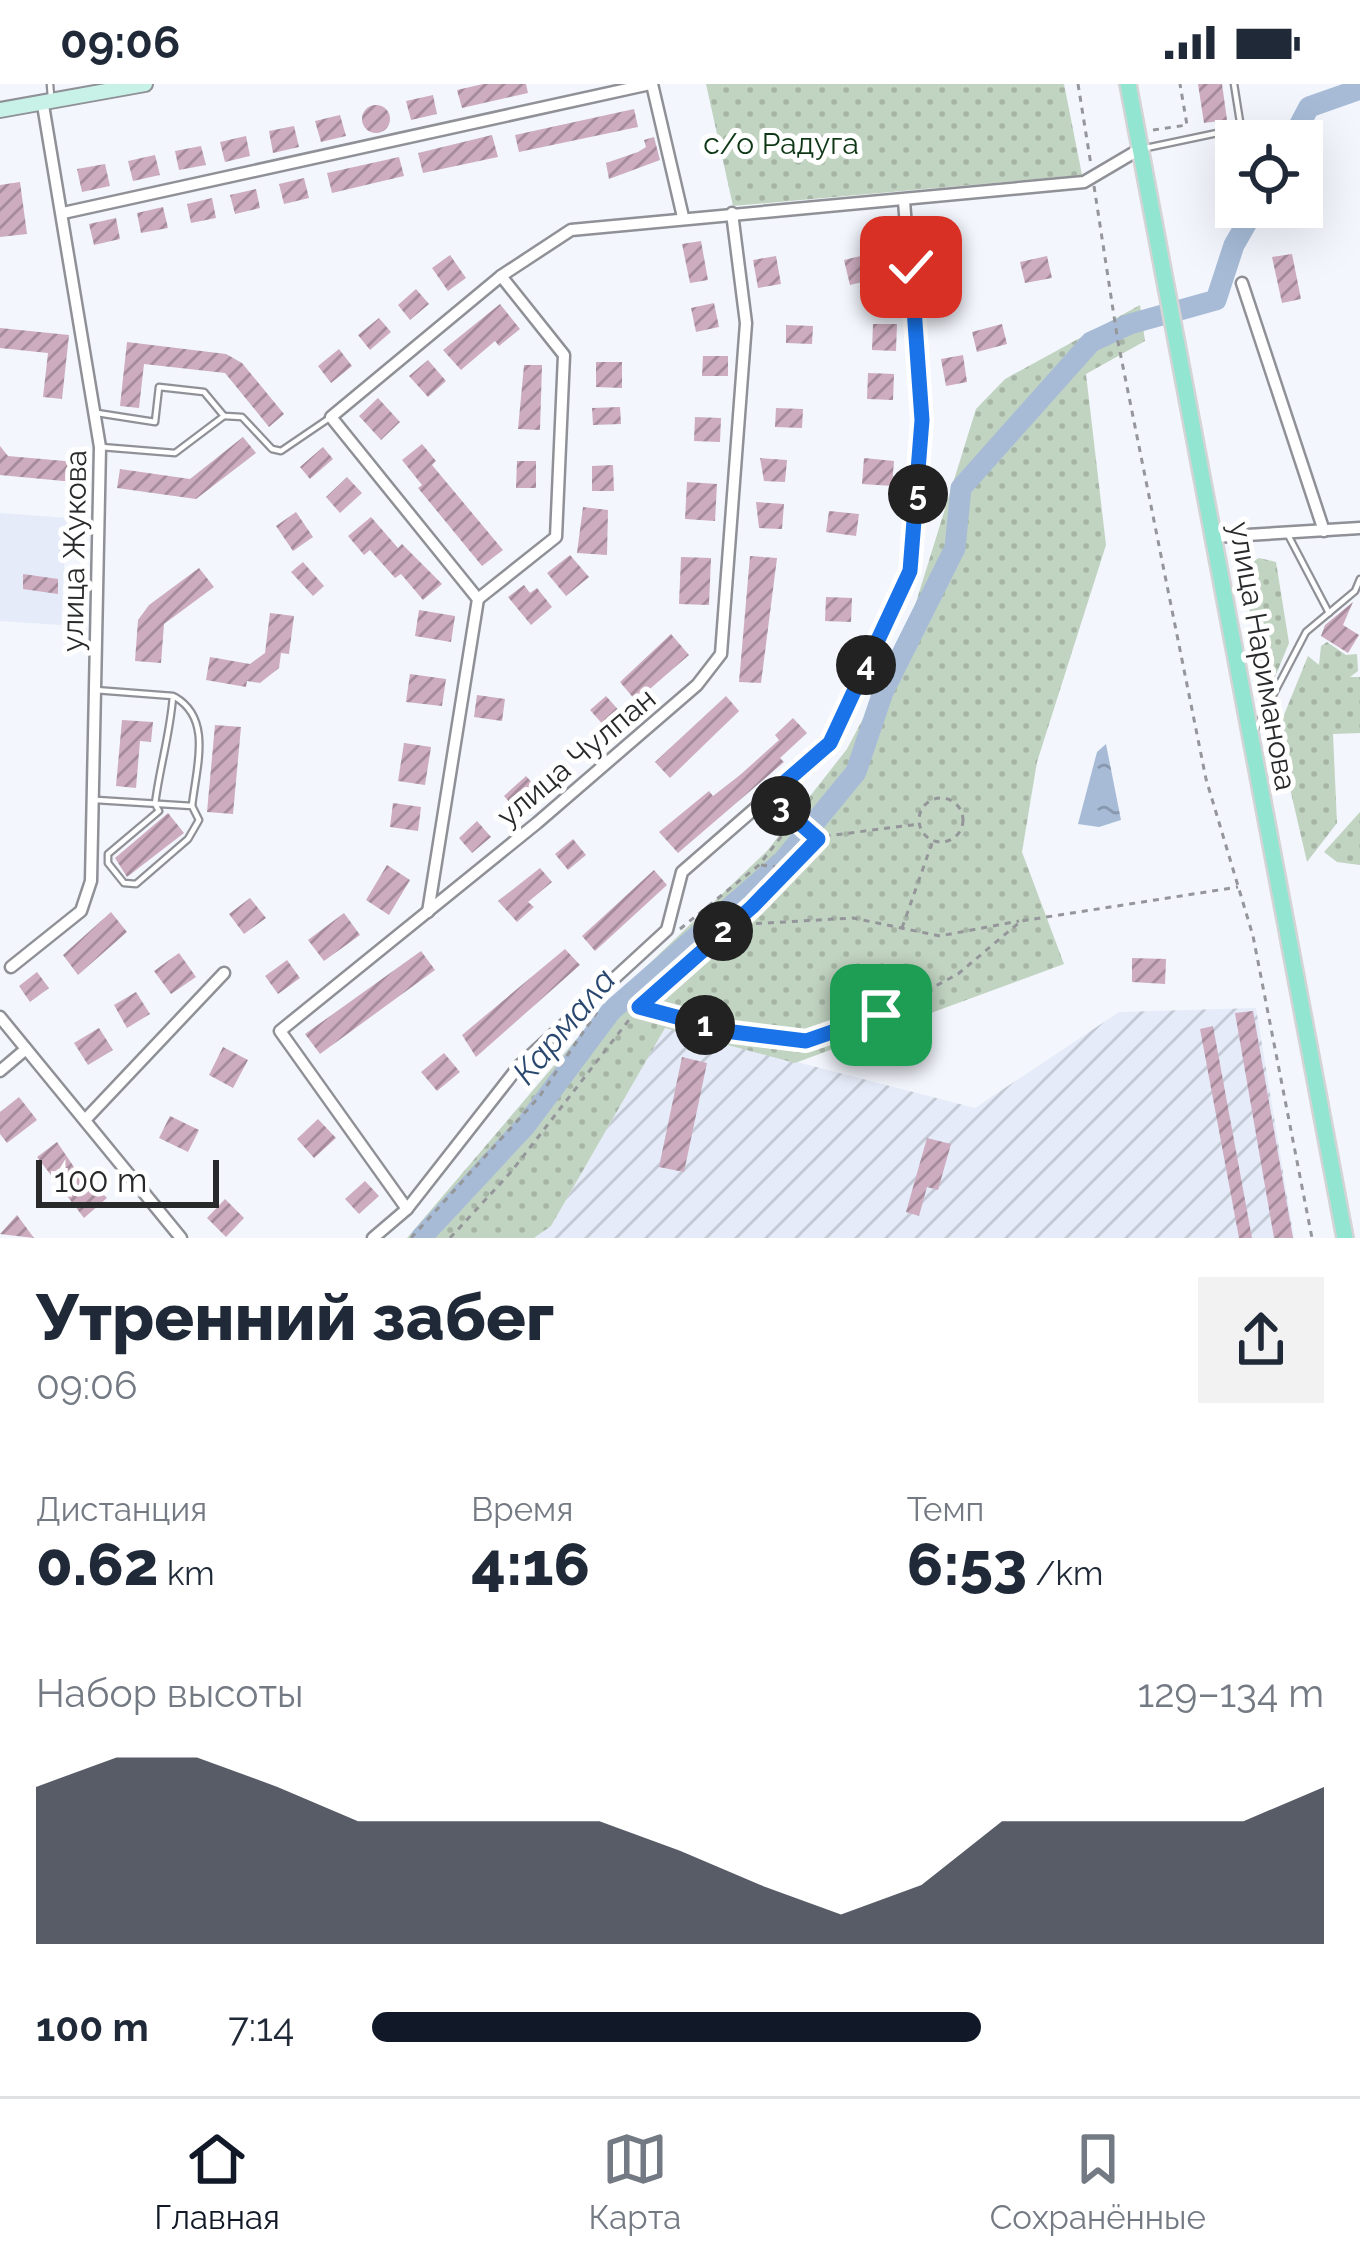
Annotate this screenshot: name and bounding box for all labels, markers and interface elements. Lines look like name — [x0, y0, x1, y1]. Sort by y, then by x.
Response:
text: 09:06 — [60, 16, 180, 69]
map controls — [1215, 120, 1323, 228]
button: locate — [1215, 120, 1323, 228]
park label: с/о Радуга — [703, 126, 859, 161]
pin — [860, 216, 962, 318]
icon: check — [878, 234, 944, 300]
street label: улица Жукова — [55, 450, 93, 652]
pin: 5 — [888, 464, 948, 524]
text: 5 — [909, 474, 927, 513]
street label: улица Нариманова — [1222, 519, 1304, 793]
pin: 4 — [836, 635, 896, 695]
text: 4 — [857, 645, 875, 684]
street label: улица Чулпан — [490, 681, 662, 833]
pin: 3 — [751, 776, 811, 836]
text: 3 — [772, 786, 790, 825]
pin: 2 — [693, 901, 753, 961]
text: 2 — [714, 911, 732, 950]
water label: Кармала — [505, 960, 623, 1092]
pin — [830, 964, 932, 1066]
icon: arrive — [848, 982, 914, 1048]
pin: 1 — [675, 995, 735, 1055]
text: 1 — [697, 1005, 713, 1044]
scale bar — [36, 1154, 219, 1207]
text: 100 m — [54, 1161, 147, 1200]
button: share — [1198, 1277, 1324, 1403]
text: Утренний забег — [36, 1278, 554, 1355]
text: 09:06 — [36, 1362, 137, 1408]
text: Дистанция — [36, 1490, 207, 1529]
text: Время — [471, 1490, 573, 1529]
text: Темп — [907, 1490, 984, 1529]
text: 0.62 — [36, 1529, 158, 1599]
text: 4:16 — [471, 1529, 590, 1599]
text: 6:53 — [907, 1529, 1027, 1599]
text: km — [158, 1554, 215, 1593]
text: /km — [1027, 1554, 1103, 1593]
text: Набор высоты — [36, 1670, 304, 1716]
text: 129–134 m — [1138, 1670, 1324, 1716]
text: 100 m — [36, 2004, 149, 2050]
text: 7:14 — [228, 2004, 294, 2050]
tab: Главная — [154, 2126, 280, 2237]
tab: Карта — [588, 2126, 681, 2237]
tab: Сохранённые — [990, 2126, 1206, 2237]

